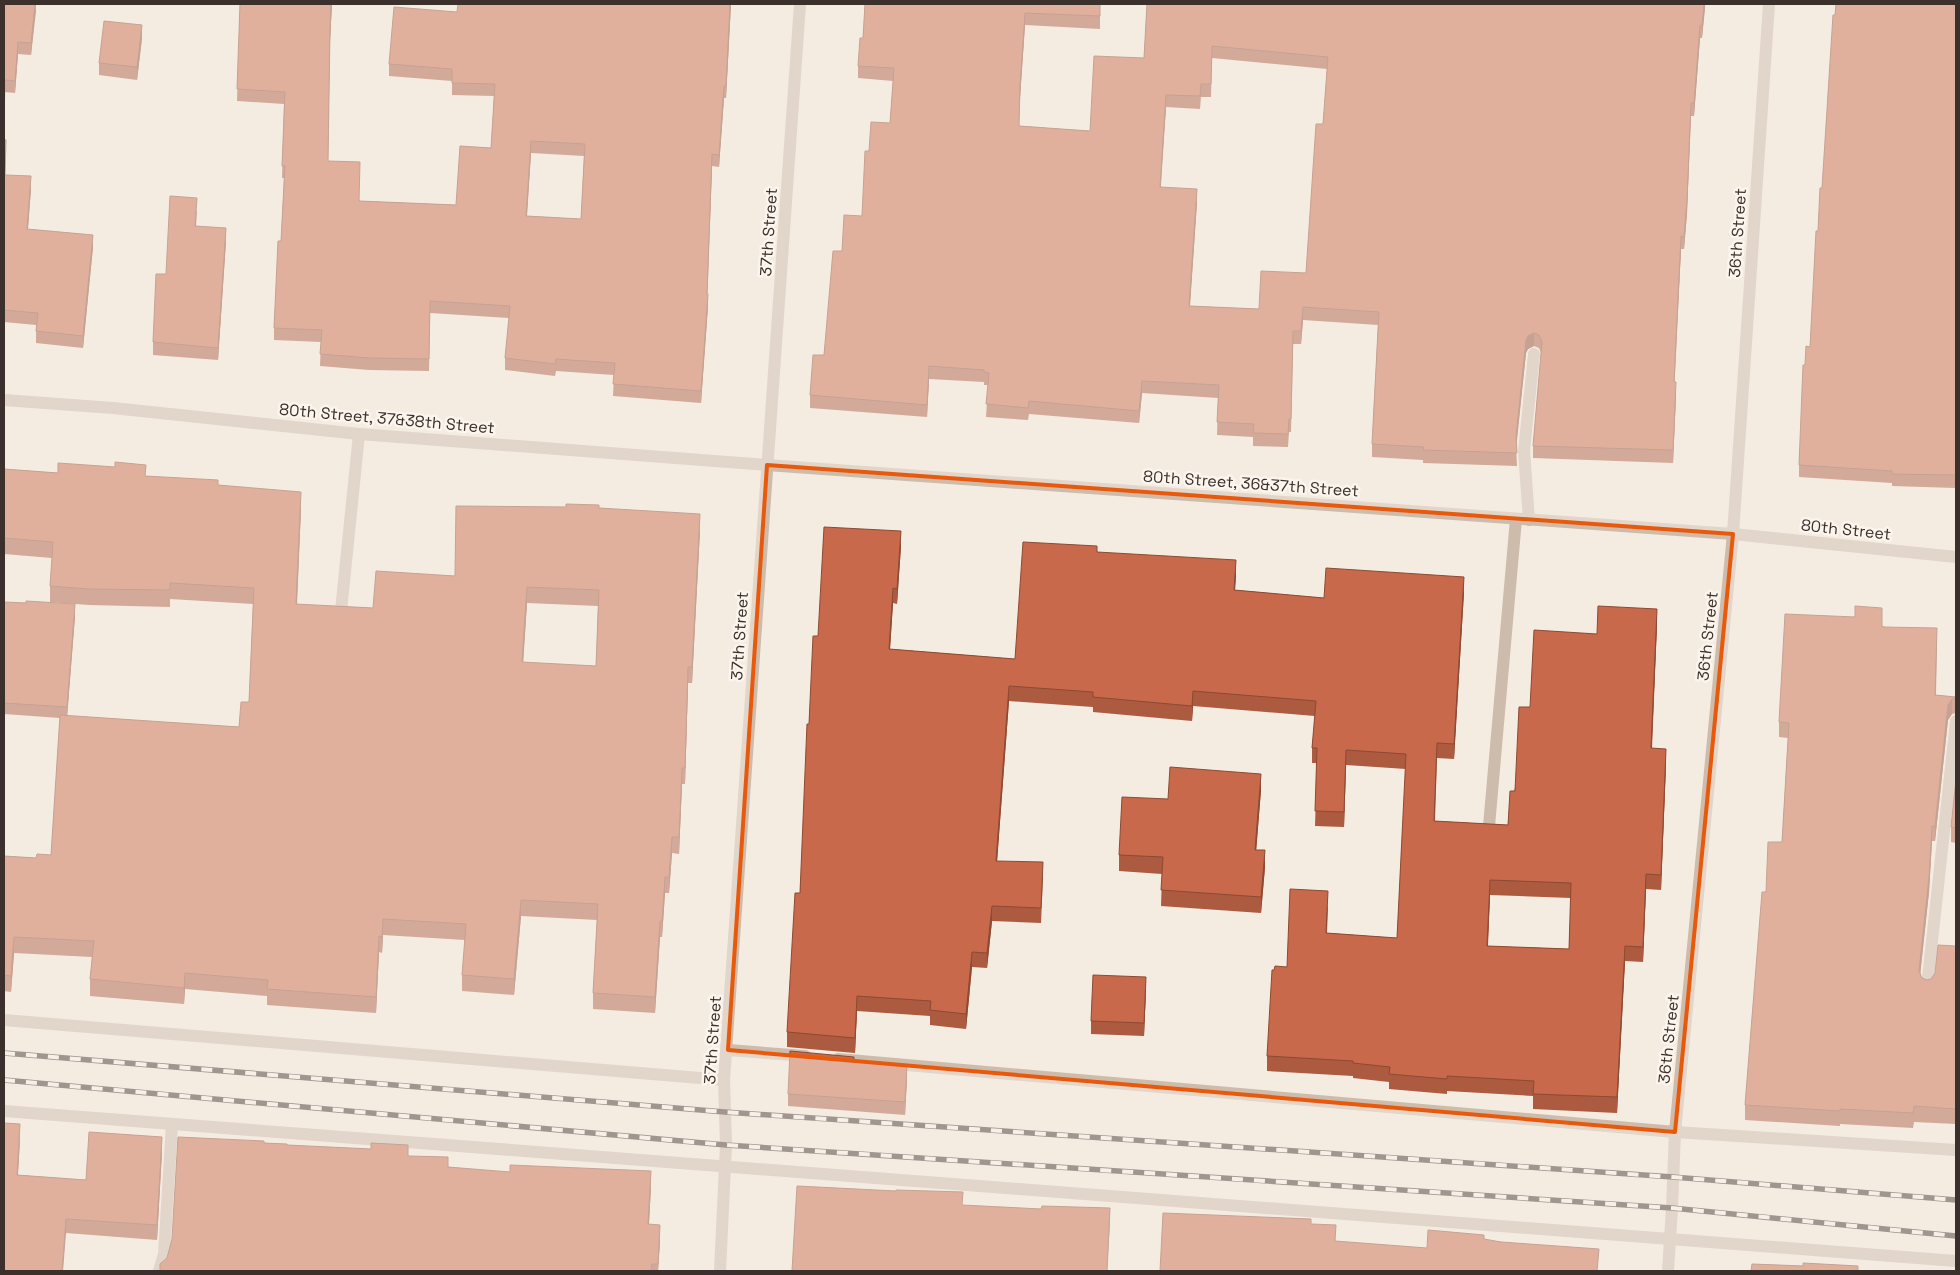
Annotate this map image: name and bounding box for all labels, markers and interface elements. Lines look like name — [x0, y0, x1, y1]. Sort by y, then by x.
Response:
street label: 37th Street — [755, 187, 782, 277]
street label: 36th Street — [1724, 188, 1751, 278]
street label: 80th Street, 37&38th Street — [278, 399, 496, 438]
street label: 80th Street, 36&37th Street — [1143, 465, 1359, 502]
street label: 80th Street — [1800, 514, 1892, 545]
street label: 36th Street — [1692, 590, 1723, 682]
street label: 37th Street — [726, 591, 753, 681]
street label: 36th Street — [1653, 993, 1684, 1085]
street label: 37th Street — [699, 995, 726, 1085]

